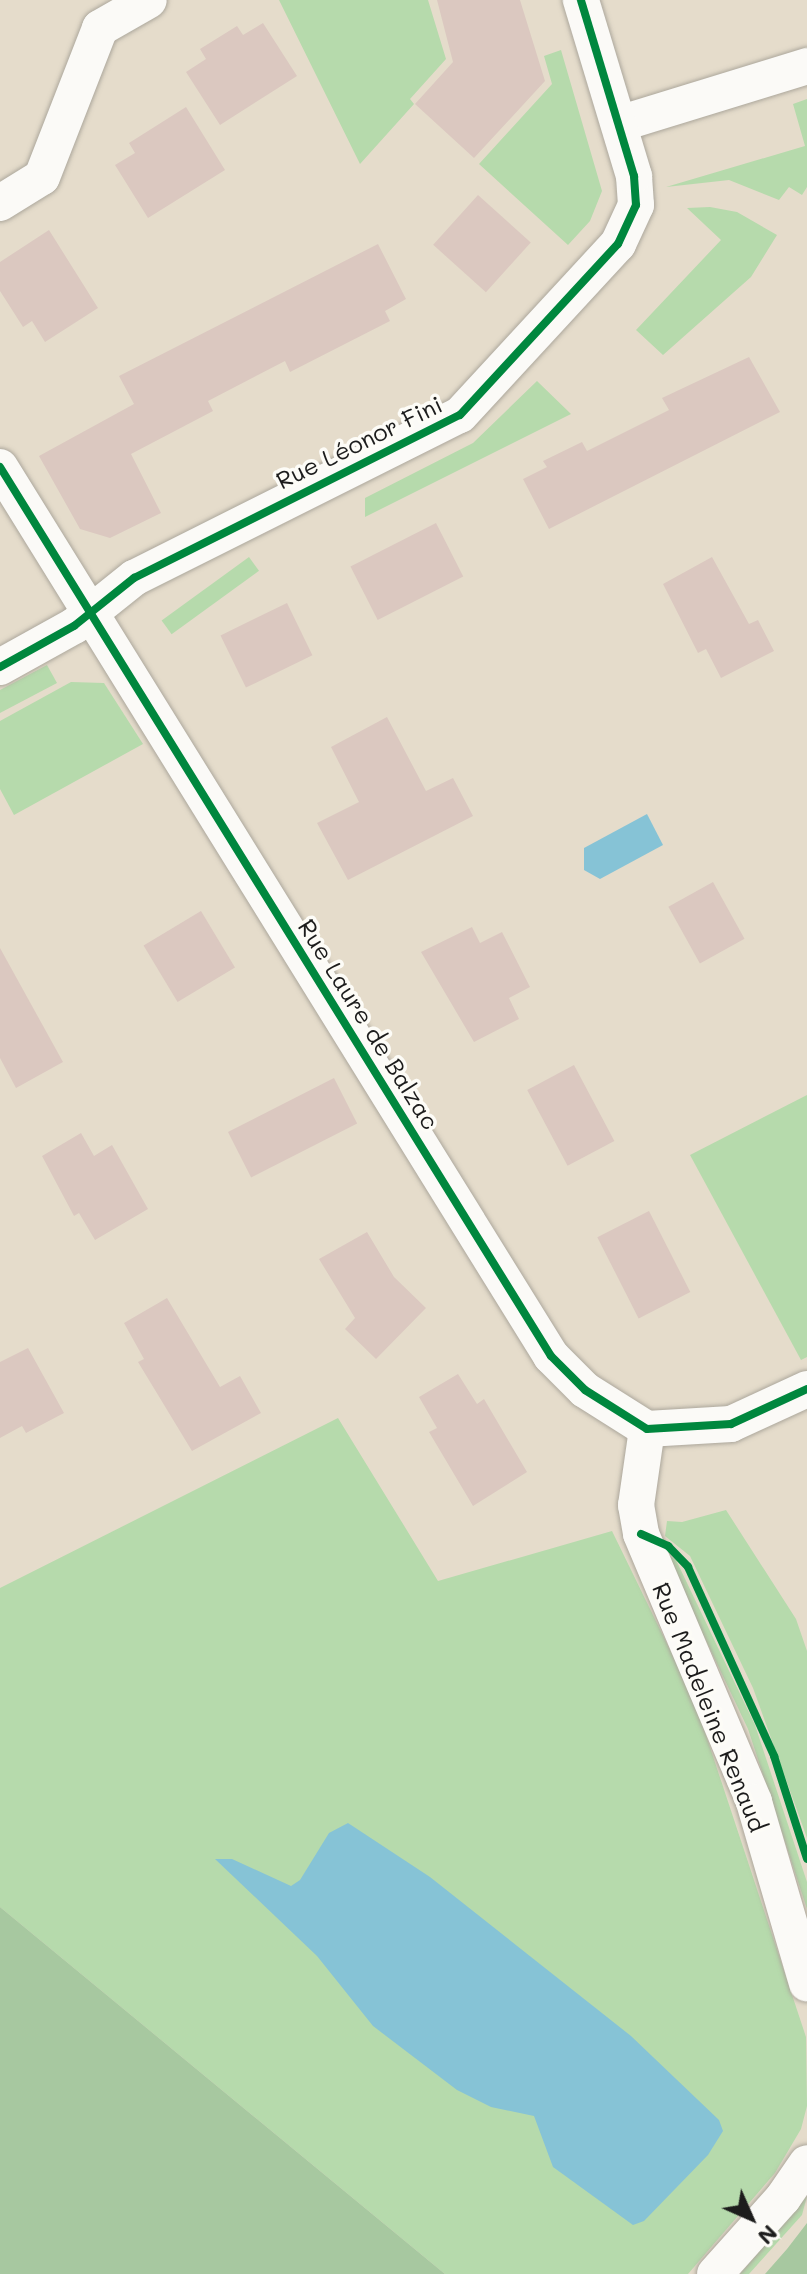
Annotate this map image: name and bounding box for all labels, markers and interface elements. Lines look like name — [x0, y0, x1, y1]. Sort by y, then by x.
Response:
street label: Rue Léonor Fini — [271, 389, 447, 495]
street label: Rue Laure de Balzac — [293, 914, 445, 1134]
street label: Rue Madeleine Renaud — [647, 1578, 773, 1836]
north arrow — [711, 2178, 791, 2258]
text: N — [752, 2219, 784, 2251]

